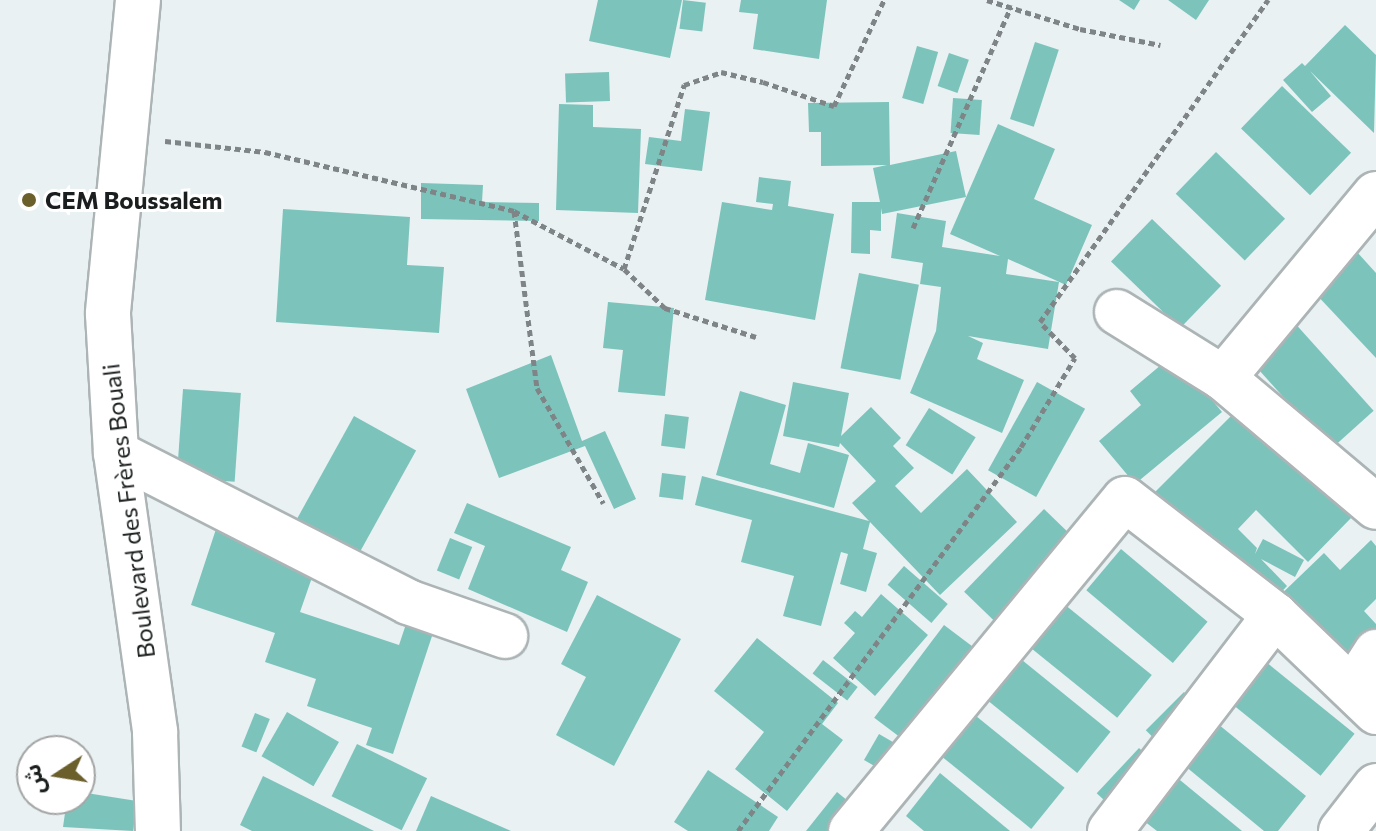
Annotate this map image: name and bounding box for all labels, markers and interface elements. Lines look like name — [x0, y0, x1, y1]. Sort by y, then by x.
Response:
place label: CEM Boussalem — [45, 186, 222, 214]
marker: CEM Boussalem — [20, 191, 38, 209]
street label: Boulevard des Frères Bouali — [96, 362, 160, 660]
north arrow — [16, 735, 96, 815]
text: ش — [18, 762, 50, 797]

